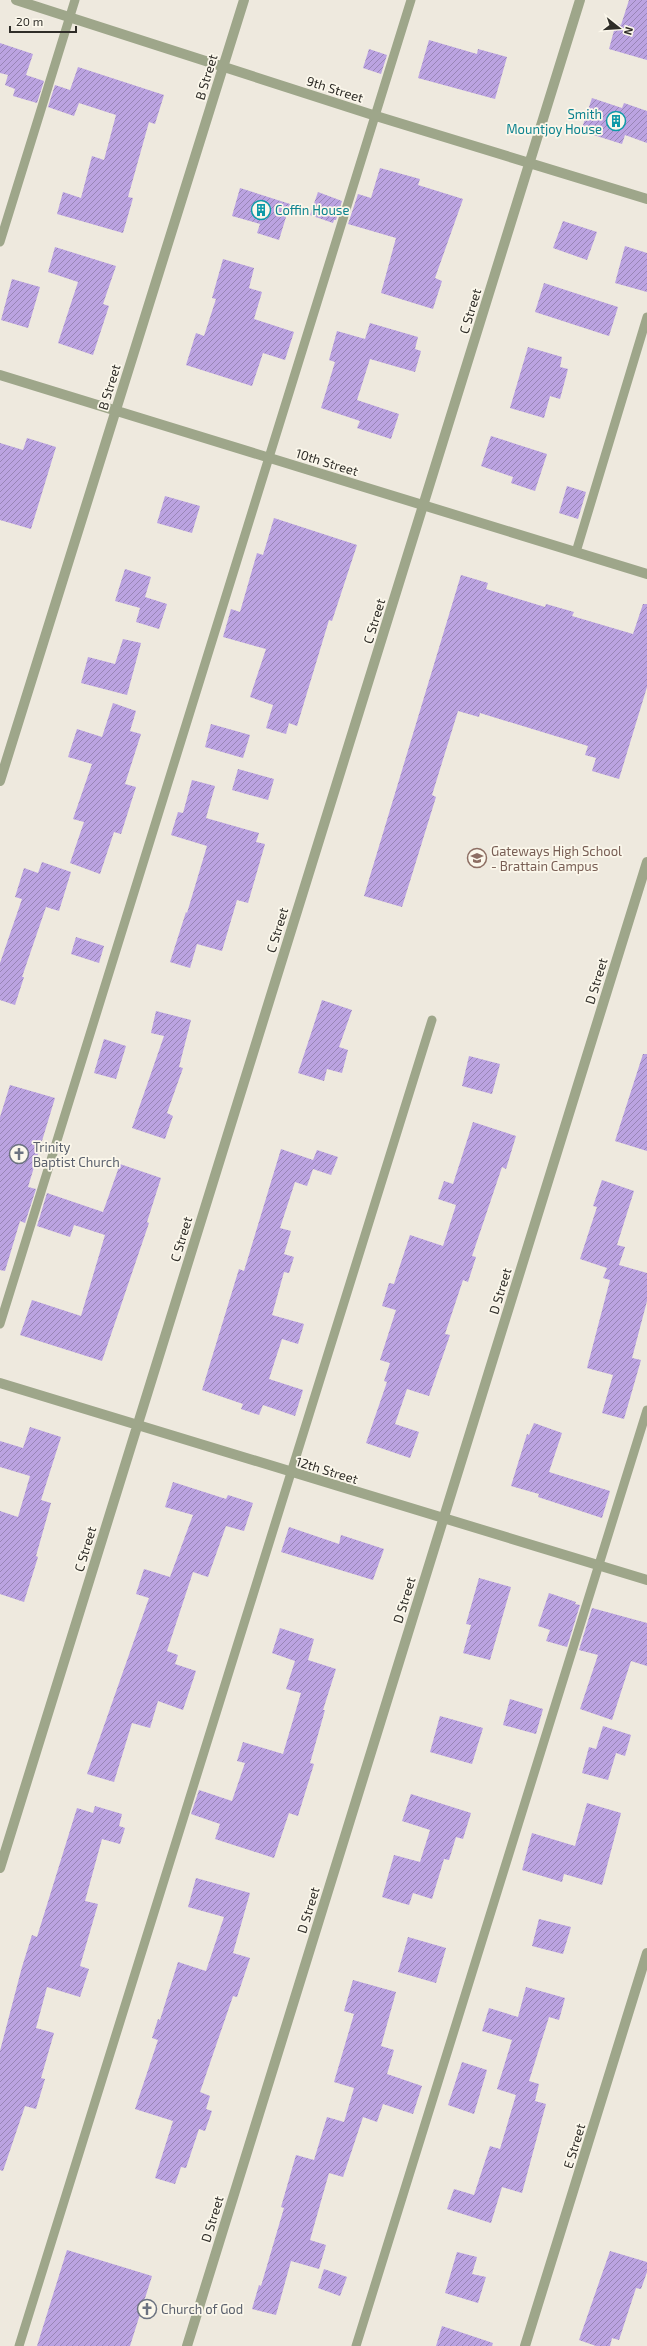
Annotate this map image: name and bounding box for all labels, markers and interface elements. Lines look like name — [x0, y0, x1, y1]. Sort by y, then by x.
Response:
scale bar — [10, 8, 76, 34]
north arrow — [599, 8, 639, 48]
text: 20 m — [16, 14, 43, 28]
text: N — [622, 25, 636, 37]
street label: B Street — [191, 52, 221, 102]
street label: 9th Street — [304, 72, 366, 106]
place label: Smith Mountjoy House — [506, 106, 602, 137]
building icon: Smith Mountjoy House — [605, 110, 627, 132]
building icon: Coffin House — [250, 199, 272, 221]
place label: Coffin House — [275, 202, 349, 218]
street label: C Street — [456, 286, 484, 336]
street label: B Street — [94, 362, 124, 412]
street label: 10th Street — [294, 445, 360, 479]
street label: C Street — [360, 596, 388, 646]
place label: Gateways High School - Brattain Campus — [491, 843, 622, 874]
school or university icon: Gateways High School - Brattain Campus — [466, 847, 488, 869]
street label: C Street — [263, 905, 291, 955]
street label: D Street — [581, 956, 611, 1006]
place label: Trinity Baptist Church — [33, 1139, 120, 1170]
church icon: Trinity Baptist Church — [8, 1143, 30, 1165]
street label: C Street — [167, 1214, 195, 1264]
street label: D Street — [485, 1266, 515, 1316]
street label: 12th Street — [294, 1453, 360, 1487]
street label: C Street — [71, 1524, 99, 1574]
street label: D Street — [389, 1575, 419, 1625]
street label: D Street — [293, 1885, 323, 1935]
street label: E Street — [560, 2121, 588, 2170]
street label: D Street — [197, 2194, 227, 2244]
church icon: Church of God — [136, 2298, 158, 2320]
place label: Church of God — [161, 2301, 243, 2317]

